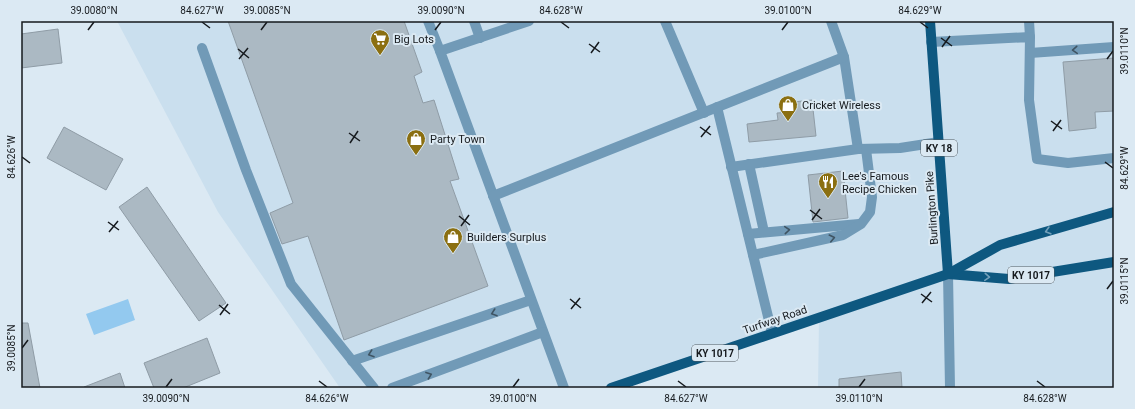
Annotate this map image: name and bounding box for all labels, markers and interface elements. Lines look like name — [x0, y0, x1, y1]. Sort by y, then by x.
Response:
text: 39.0080°N — [70, 5, 118, 16]
text: 84.627°W — [180, 5, 224, 16]
text: 39.0085°N — [243, 5, 291, 16]
text: 39.0090°N — [417, 5, 465, 16]
text: 84.628°W — [539, 5, 583, 16]
text: 39.0100°N — [764, 5, 812, 16]
text: 84.629°W — [898, 5, 942, 16]
text: 39.0110°N — [1119, 27, 1130, 75]
supermarket icon: Big Lots — [369, 28, 391, 56]
place label: Big Lots — [394, 33, 434, 46]
one-way arrow — [1072, 45, 1078, 54]
shop icon: Cricket Wireless — [777, 94, 799, 122]
place label: Cricket Wireless — [802, 99, 881, 112]
shop icon: Party Town — [405, 128, 427, 156]
place label: Party Town — [430, 133, 485, 146]
text: 84.626°W — [6, 135, 17, 179]
road number: KY 18 — [921, 140, 957, 156]
text: 84.629°W — [1119, 146, 1130, 190]
place label: Lee's Famous Recipe Chicken — [842, 170, 917, 196]
restaurant icon: Lee's Famous Recipe Chicken — [817, 171, 839, 199]
street label: Burlington Pike — [923, 171, 941, 245]
one-way arrow — [784, 225, 790, 234]
shop icon: Builders Surplus — [442, 226, 464, 254]
one-way arrow — [1045, 226, 1052, 235]
place label: Builders Surplus — [467, 231, 547, 244]
one-way arrow — [829, 234, 835, 242]
text: 39.0115°N — [1119, 257, 1130, 305]
road number: KY 1017 — [1008, 267, 1054, 283]
one-way arrow — [984, 273, 990, 282]
street label: Turfway Road — [741, 303, 809, 337]
one-way arrow — [491, 308, 498, 316]
text: 39.0085°N — [6, 324, 17, 372]
road number: KY 1017 — [692, 345, 738, 361]
one-way arrow — [368, 350, 375, 358]
one-way arrow — [425, 371, 432, 379]
text: 39.0090°N — [142, 393, 190, 404]
text: 84.626°W — [305, 393, 349, 404]
text: 39.0100°N — [489, 393, 537, 404]
text: 84.627°W — [664, 393, 708, 404]
text: 39.0110°N — [835, 393, 883, 404]
text: 84.628°W — [1023, 393, 1067, 404]

